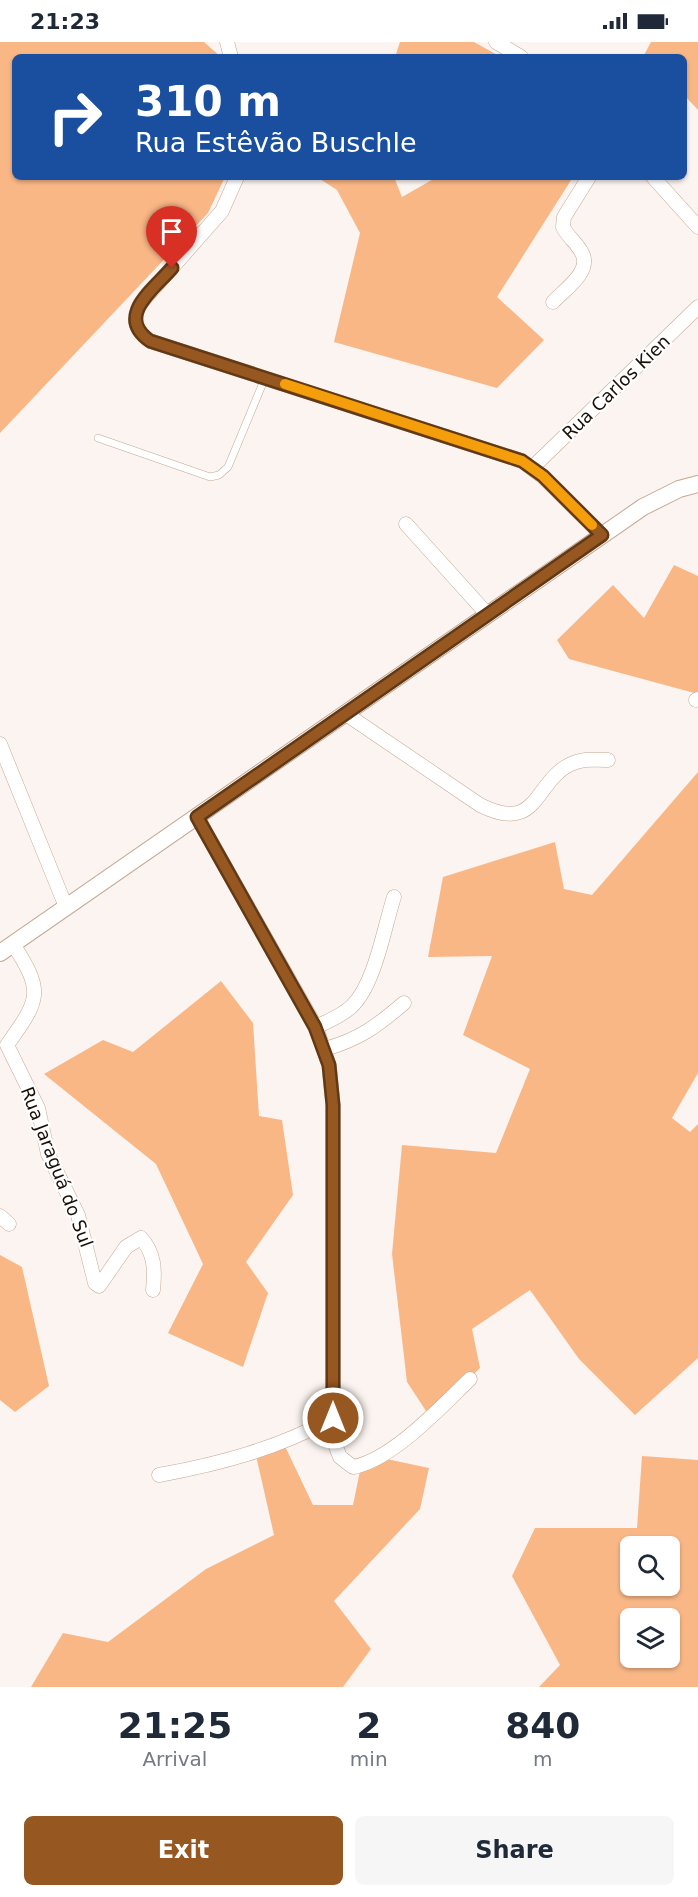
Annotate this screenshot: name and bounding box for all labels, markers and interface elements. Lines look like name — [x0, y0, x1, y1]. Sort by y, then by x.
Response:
text: 21:23 — [30, 9, 100, 34]
text: 310 m — [135, 77, 281, 126]
icon: right — [36, 78, 114, 156]
text: Rua Estêvão Buschle — [135, 127, 417, 158]
pin — [146, 206, 197, 268]
icon: arrive — [155, 215, 188, 248]
street label: Rua Carlos Kien — [558, 330, 674, 444]
street label: Rua Jaraguá do Sul — [17, 1084, 97, 1250]
position arrow — [301, 1386, 365, 1450]
map controls — [620, 1536, 680, 1668]
button: search — [620, 1536, 680, 1596]
button: layers — [620, 1608, 680, 1668]
text: 21:25 — [118, 1705, 232, 1746]
text: 2 — [356, 1705, 381, 1746]
text: 840 — [505, 1705, 580, 1746]
text: Arrival — [142, 1747, 207, 1771]
text: min — [350, 1747, 388, 1771]
text: m — [533, 1747, 553, 1771]
button: Exit — [24, 1816, 343, 1885]
button: Share — [355, 1816, 674, 1885]

